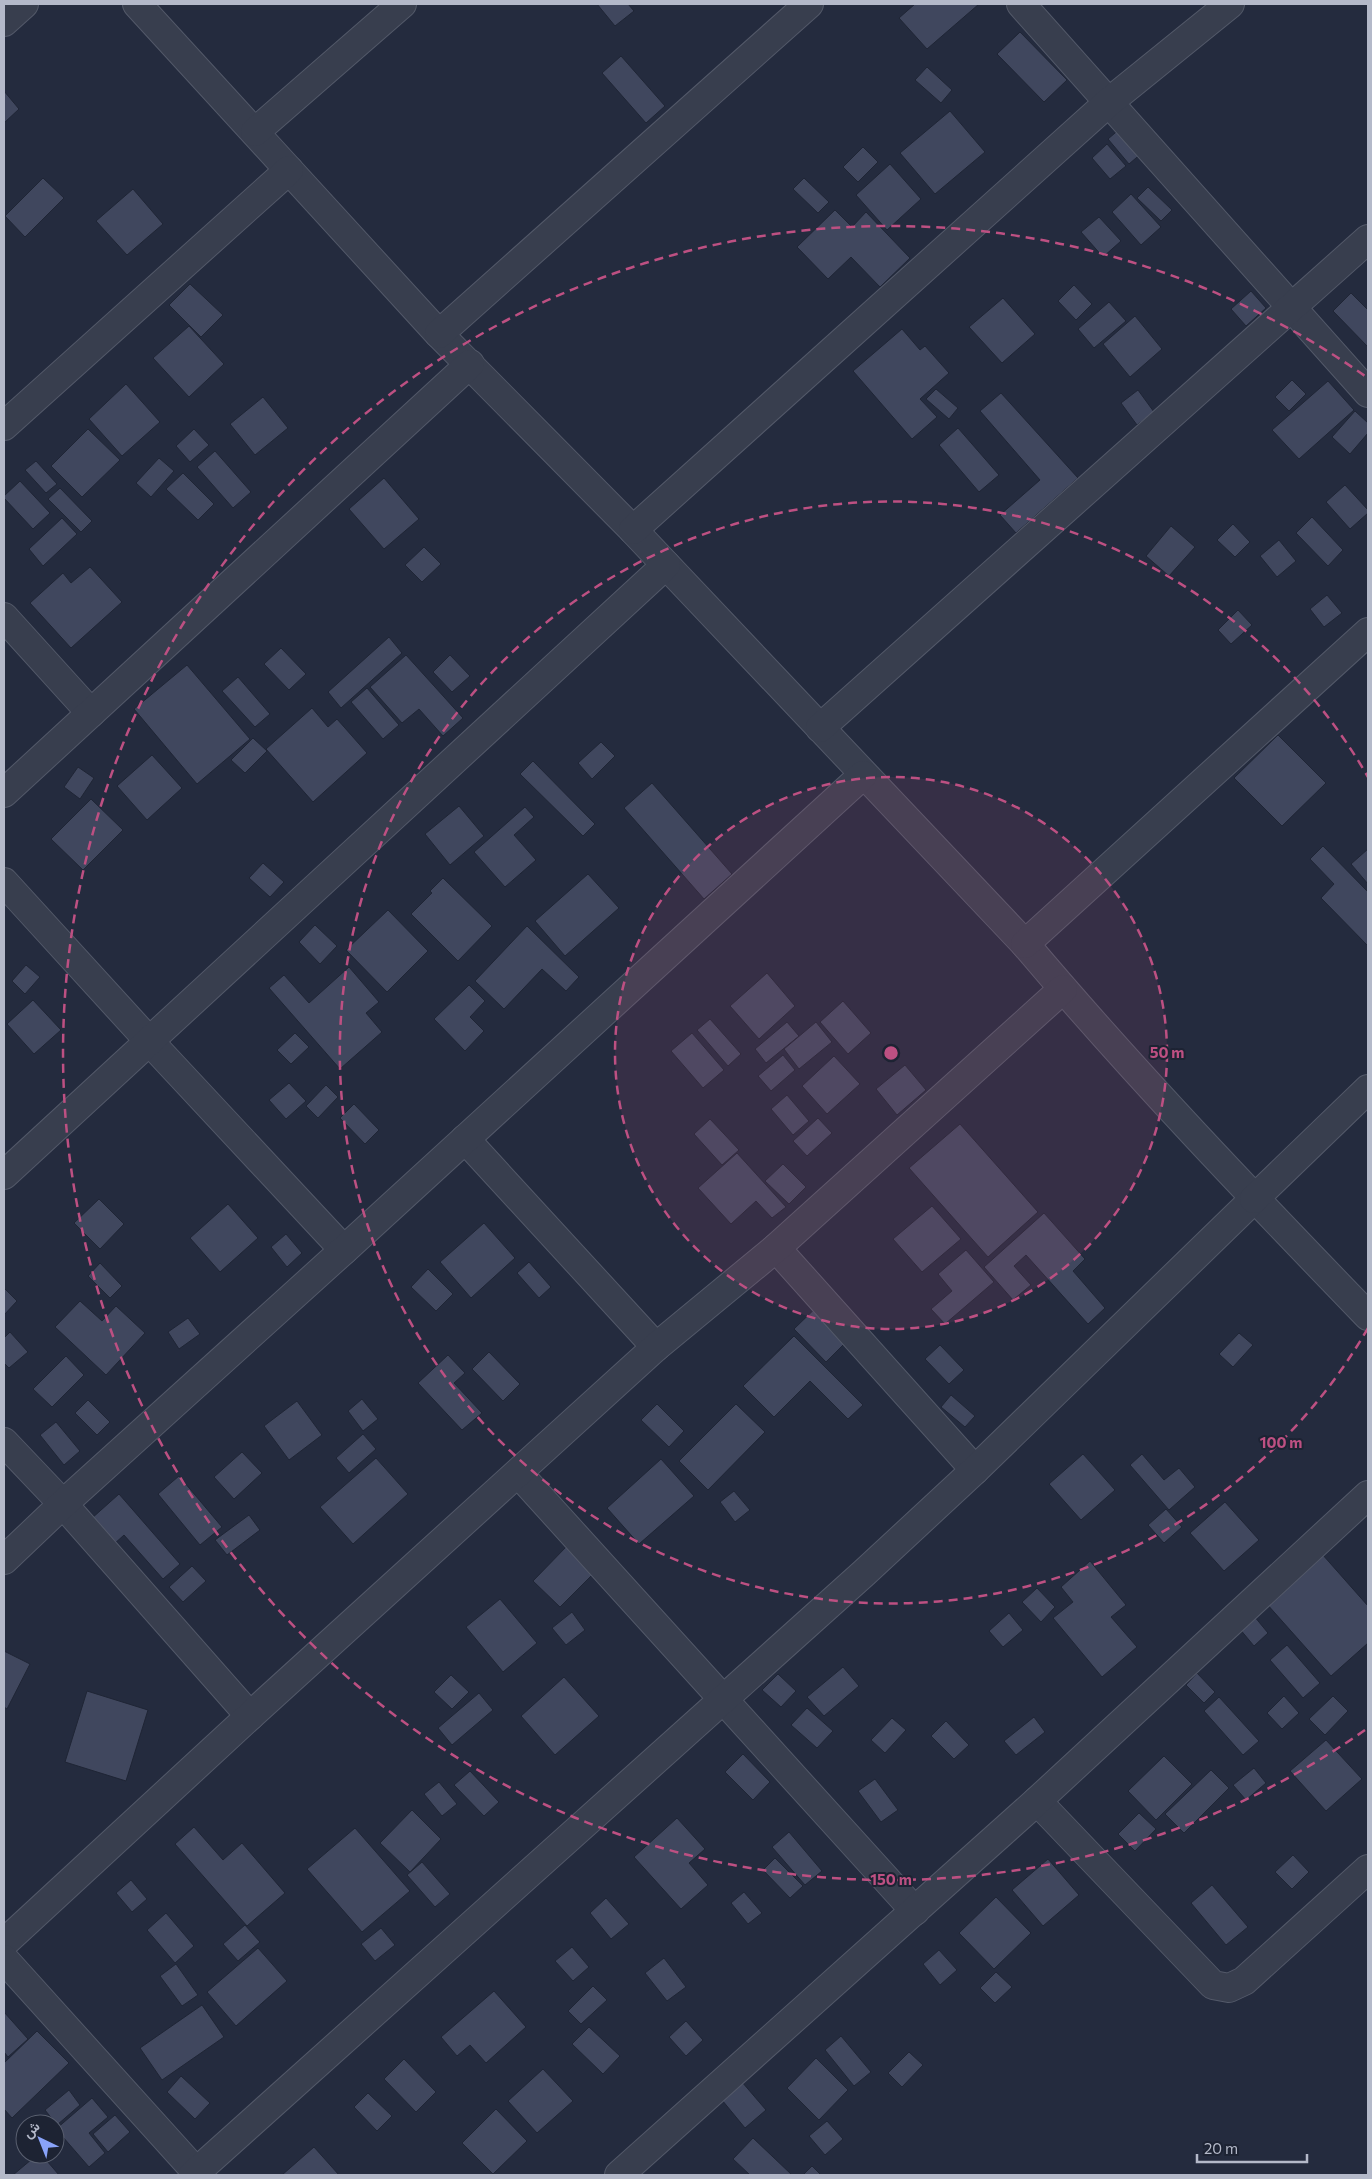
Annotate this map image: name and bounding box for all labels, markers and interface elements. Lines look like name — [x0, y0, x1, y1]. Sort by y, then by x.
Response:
text: 50 m — [1150, 1043, 1184, 1061]
centre of rings — [882, 1044, 900, 1062]
text: 100 m — [1260, 1433, 1302, 1451]
text: 150 m — [870, 1870, 912, 1888]
north arrow — [15, 2114, 65, 2164]
text: ش — [19, 2117, 44, 2142]
scale bar — [1197, 2132, 1307, 2164]
text: 20 m — [1204, 2139, 1238, 2157]

